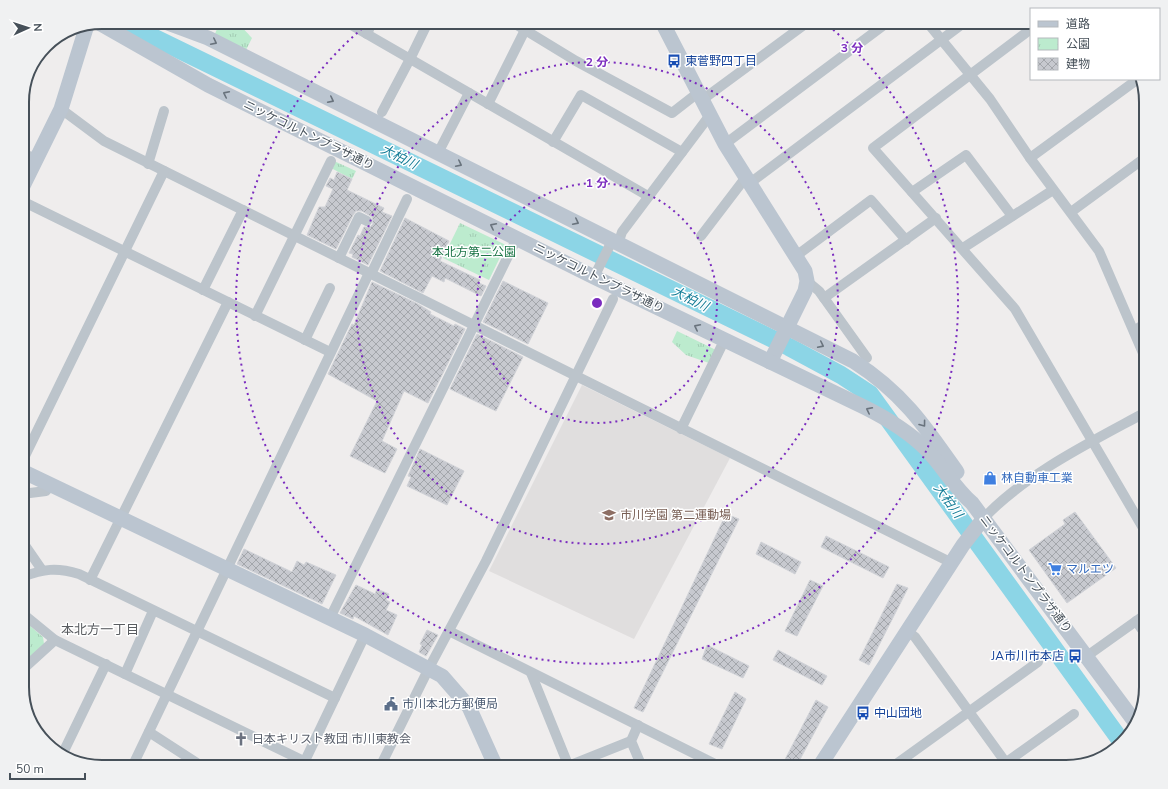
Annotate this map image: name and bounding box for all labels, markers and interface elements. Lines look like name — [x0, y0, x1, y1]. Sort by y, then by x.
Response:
north arrow — [8, 8, 48, 48]
legend — [1030, 8, 1160, 80]
text: 道路 — [1066, 16, 1090, 32]
text: N — [30, 23, 45, 32]
text: 公園 — [1066, 36, 1090, 52]
one-way arrow — [210, 37, 217, 45]
text: 3 分 — [841, 40, 863, 56]
bus stop icon: 東菅野四丁目 — [666, 53, 682, 69]
place label: 東菅野四丁目 — [685, 53, 757, 69]
text: 2 分 — [586, 54, 608, 70]
text: 建物 — [1066, 56, 1090, 72]
one-way arrow — [223, 91, 230, 98]
one-way arrow — [326, 95, 334, 103]
street label: ニッケコルトンプラザ通り — [241, 96, 377, 174]
water label: 大柏川 — [378, 140, 422, 175]
one-way arrow — [455, 159, 463, 167]
text: 1 分 — [586, 175, 608, 191]
one-way arrow — [571, 218, 579, 225]
one-way arrow — [490, 223, 497, 231]
street label: ニッケコルトンプラザ通り — [531, 239, 667, 317]
park label: 本北方第二公園 — [432, 244, 516, 260]
water label: 大柏川 — [669, 282, 713, 317]
centre of rings — [590, 296, 604, 310]
one-way arrow — [694, 324, 702, 332]
one-way arrow — [817, 340, 825, 348]
one-way arrow — [866, 407, 873, 414]
one-way arrow — [918, 420, 926, 427]
shop icon: 林自動車工業 — [982, 470, 998, 486]
place label: 林自動車工業 — [1001, 470, 1073, 486]
water label: 大柏川 — [929, 480, 968, 524]
school or university icon: 市川学園 第二運動場 — [601, 507, 617, 523]
place label: 市川学園 第二運動場 — [620, 507, 731, 523]
street label: ニッケコルトンプラザ通り — [976, 512, 1076, 636]
supermarket icon: マルエツ — [1047, 561, 1063, 577]
place label: マルエツ — [1066, 561, 1114, 577]
district label: 本北方一丁目 — [61, 621, 139, 639]
place label: JA市川市本店 — [990, 648, 1064, 664]
bus stop icon: JA市川市本店 — [1067, 648, 1083, 664]
public building icon: 市川本北方郵便局 — [383, 696, 399, 712]
place label: 市川本北方郵便局 — [402, 696, 498, 712]
bus stop icon: 中山団地 — [855, 705, 871, 721]
place label: 中山団地 — [874, 705, 922, 721]
church icon: 日本キリスト教団 市川東教会 — [233, 731, 249, 747]
place label: 日本キリスト教団 市川東教会 — [252, 731, 411, 747]
scale bar — [10, 755, 85, 781]
text: 50 m — [16, 761, 44, 777]

